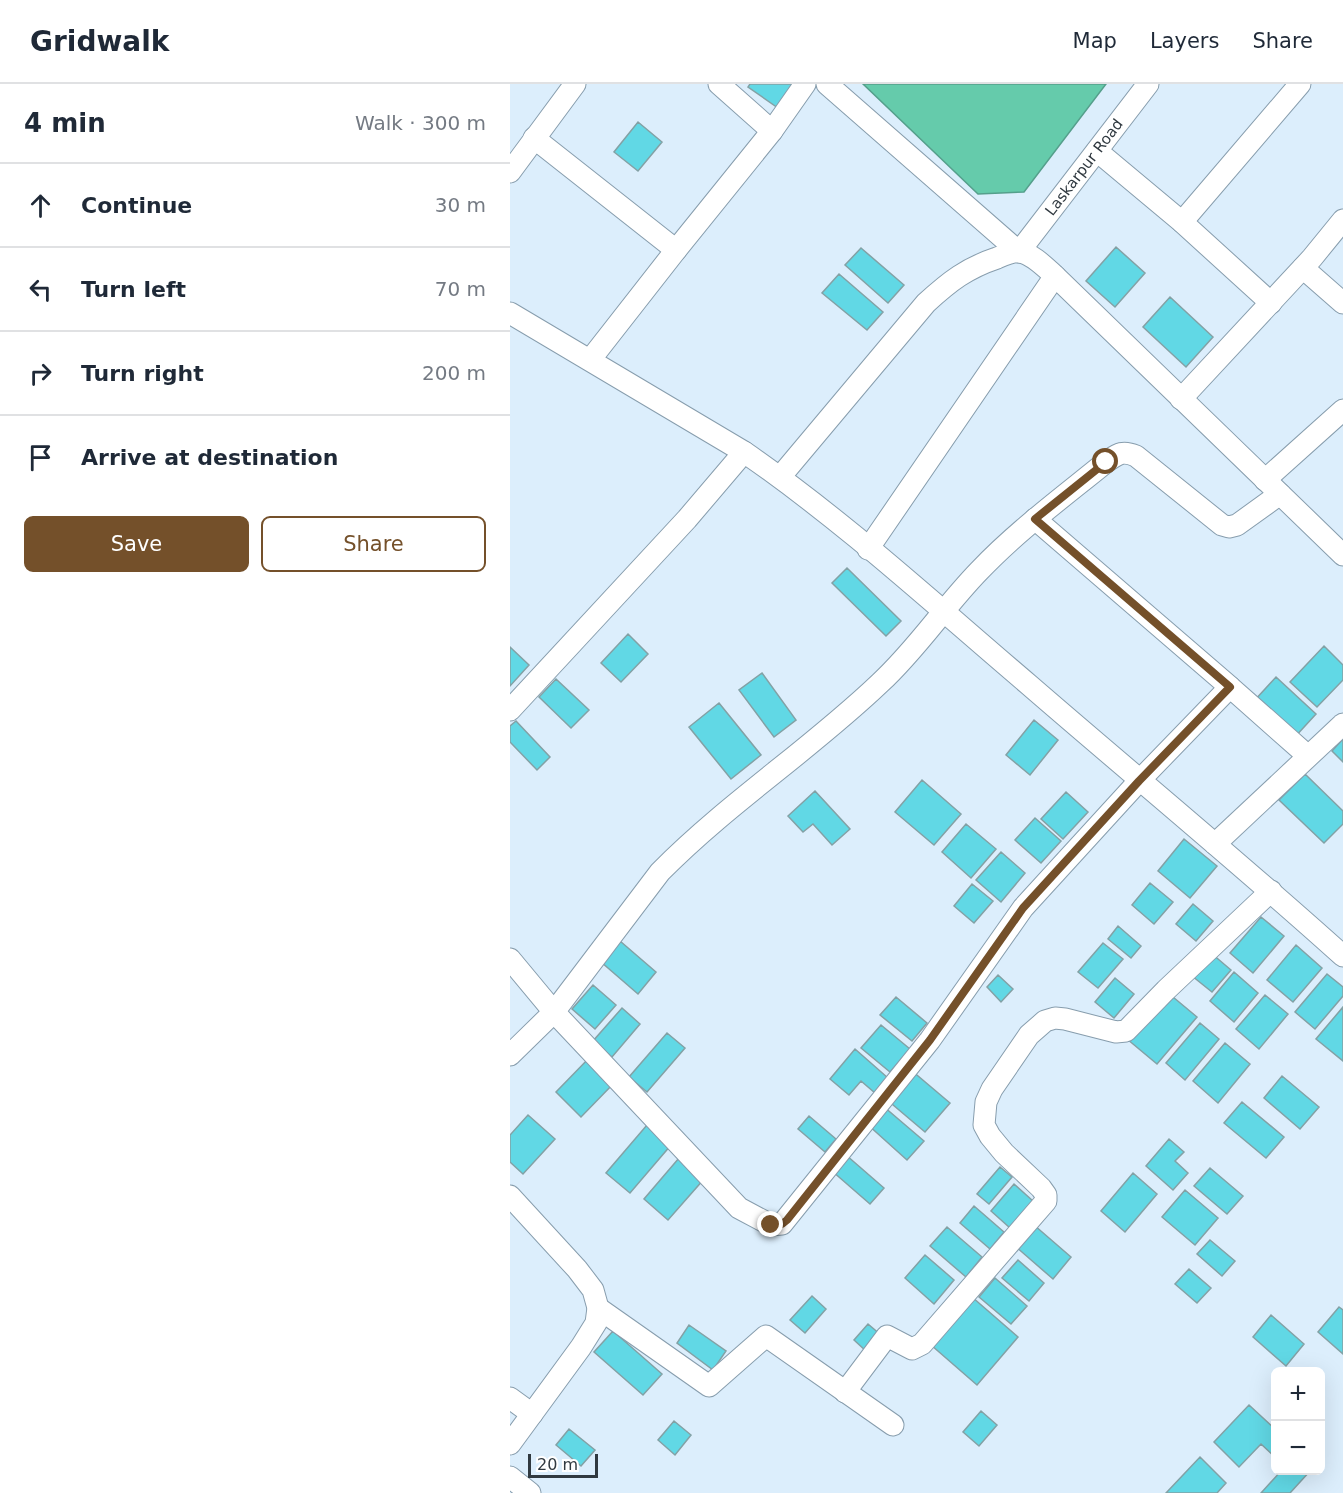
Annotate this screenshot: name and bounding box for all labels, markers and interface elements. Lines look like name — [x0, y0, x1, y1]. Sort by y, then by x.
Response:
text: Gridwalk — [30, 25, 169, 58]
text: Map — [1073, 29, 1117, 53]
text: Layers — [1150, 29, 1219, 53]
text: Share — [1252, 29, 1313, 53]
text: 4 min — [24, 108, 106, 138]
text: Walk · 300 m — [355, 111, 486, 135]
street label: Laskarpur Road — [1041, 115, 1127, 219]
icon: ahead — [24, 189, 57, 222]
text: Continue — [81, 193, 192, 218]
text: 30 m — [435, 193, 486, 217]
icon: left — [24, 273, 57, 306]
text: Turn left — [81, 277, 186, 302]
text: 70 m — [435, 277, 486, 301]
icon: right — [24, 357, 57, 390]
text: Turn right — [81, 361, 204, 386]
text: 200 m — [422, 361, 486, 385]
icon: arrive — [24, 441, 57, 474]
text: Arrive at destination — [81, 445, 338, 470]
route start — [1092, 448, 1118, 474]
button: Save — [24, 516, 249, 572]
button: Share — [261, 516, 486, 572]
route end — [757, 1211, 783, 1237]
map controls — [1271, 1367, 1325, 1475]
button: + — [1271, 1367, 1325, 1421]
button: − — [1271, 1421, 1325, 1475]
scale bar — [528, 1451, 598, 1478]
text: 20 m — [537, 1455, 578, 1474]

